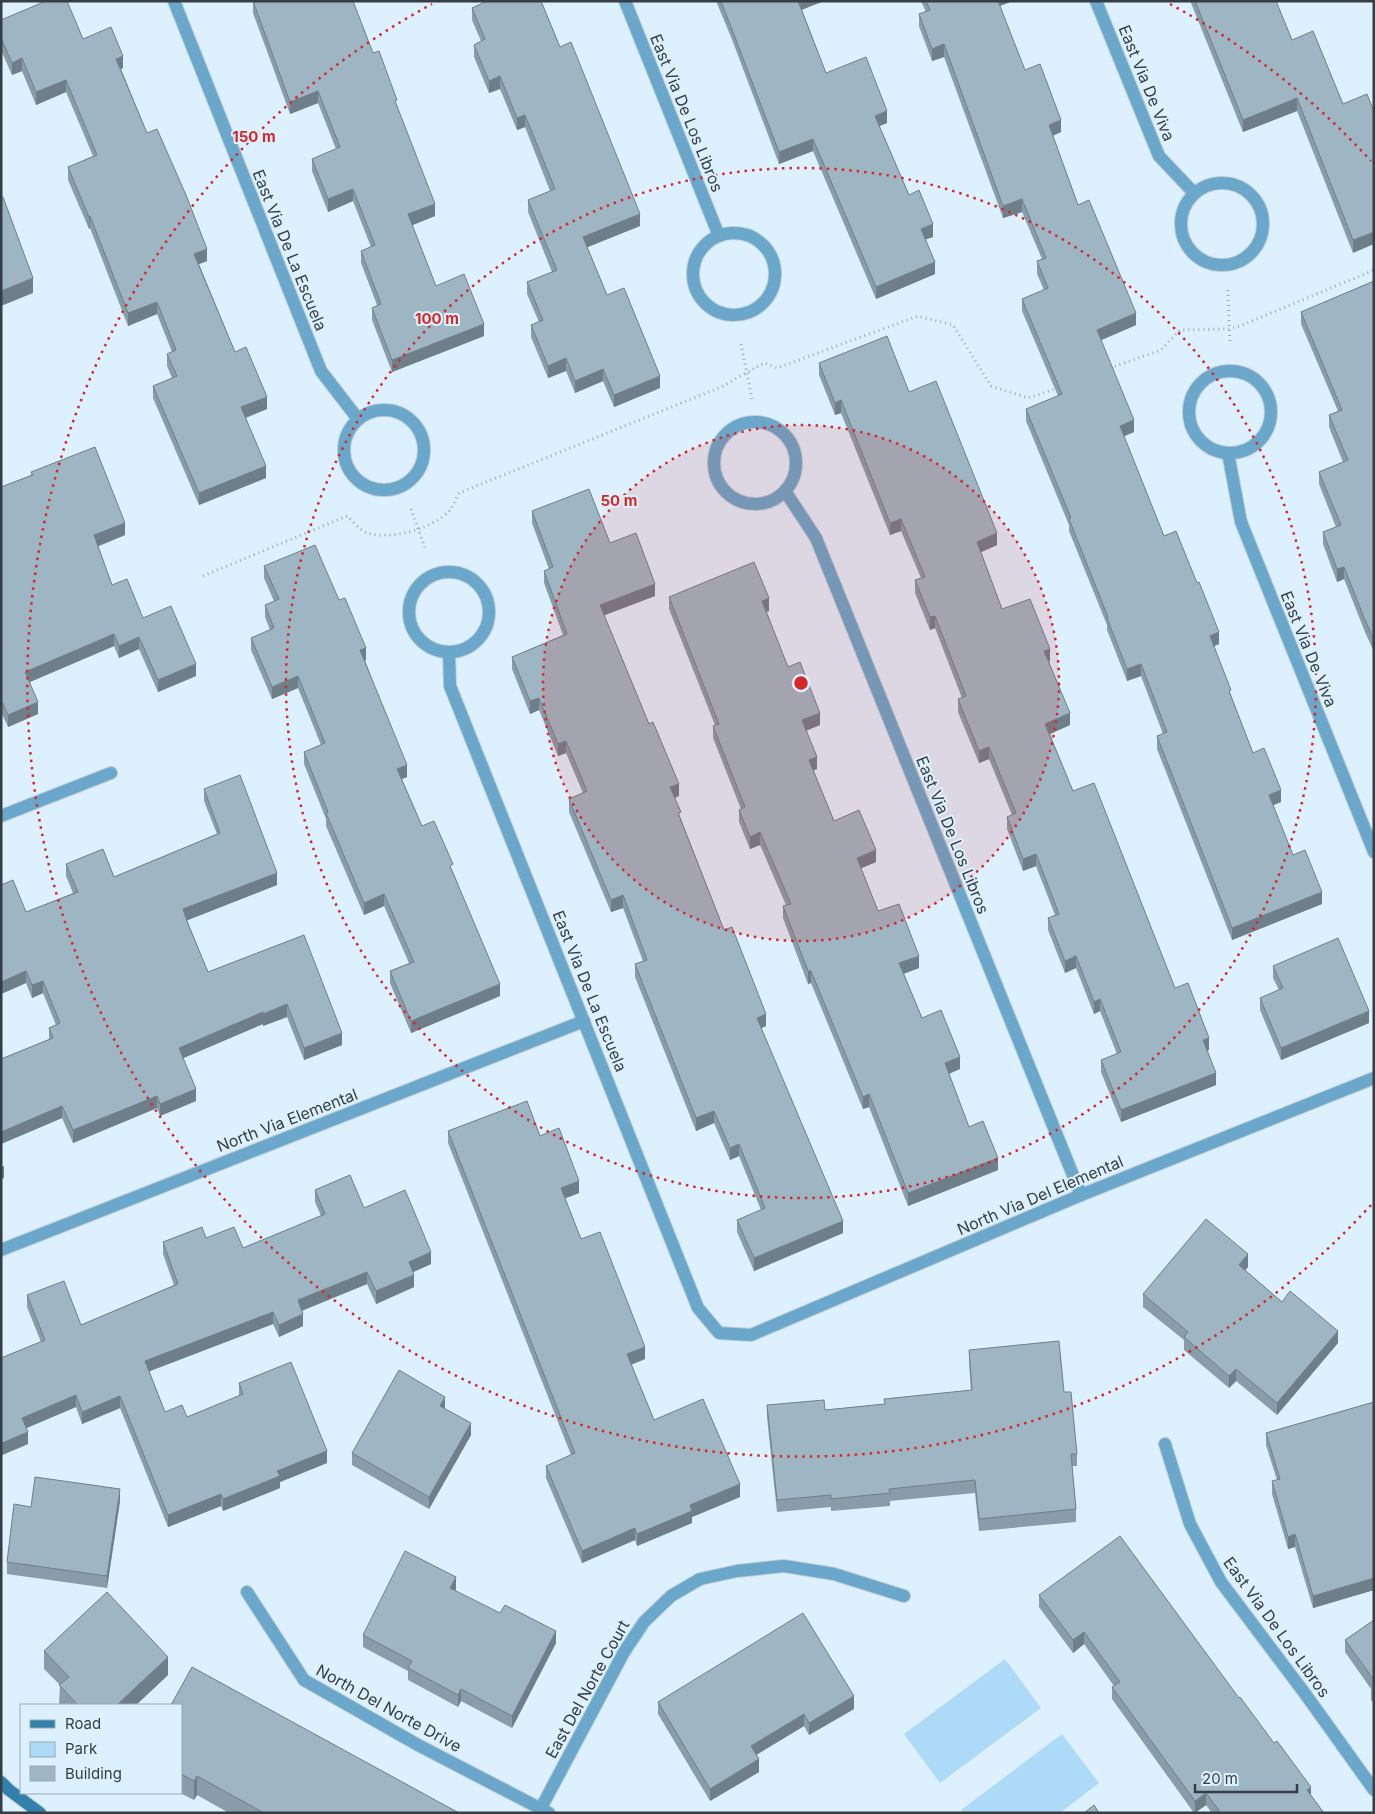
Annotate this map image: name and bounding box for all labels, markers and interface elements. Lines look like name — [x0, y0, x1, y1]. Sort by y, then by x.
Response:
street label: East Via De Viva — [1115, 22, 1179, 144]
street label: East Via De Los Libros — [646, 31, 728, 195]
text: 150 m — [232, 127, 276, 146]
street label: East Via De La Escuela — [249, 167, 331, 333]
text: 100 m — [415, 309, 459, 328]
text: 50 m — [601, 491, 637, 510]
street label: East Via De Viva — [1277, 588, 1341, 710]
centre of rings — [792, 674, 810, 692]
street label: East Via De Los Libros — [912, 753, 994, 917]
street label: East Via De La Escuela — [549, 908, 631, 1074]
street label: North Via Elemental — [214, 1084, 360, 1156]
street label: North Via Del Elemental — [954, 1151, 1126, 1239]
street label: East Via De Los Libros — [1219, 1553, 1335, 1701]
street label: East Del Norte Court — [541, 1616, 633, 1762]
street label: North Del Norte Drive — [313, 1660, 465, 1756]
legend — [20, 1704, 182, 1794]
text: Road — [65, 1714, 101, 1733]
text: Park — [65, 1739, 98, 1758]
scale bar — [1195, 1762, 1298, 1794]
text: Building — [65, 1764, 122, 1783]
text: 20 m — [1202, 1769, 1238, 1788]

